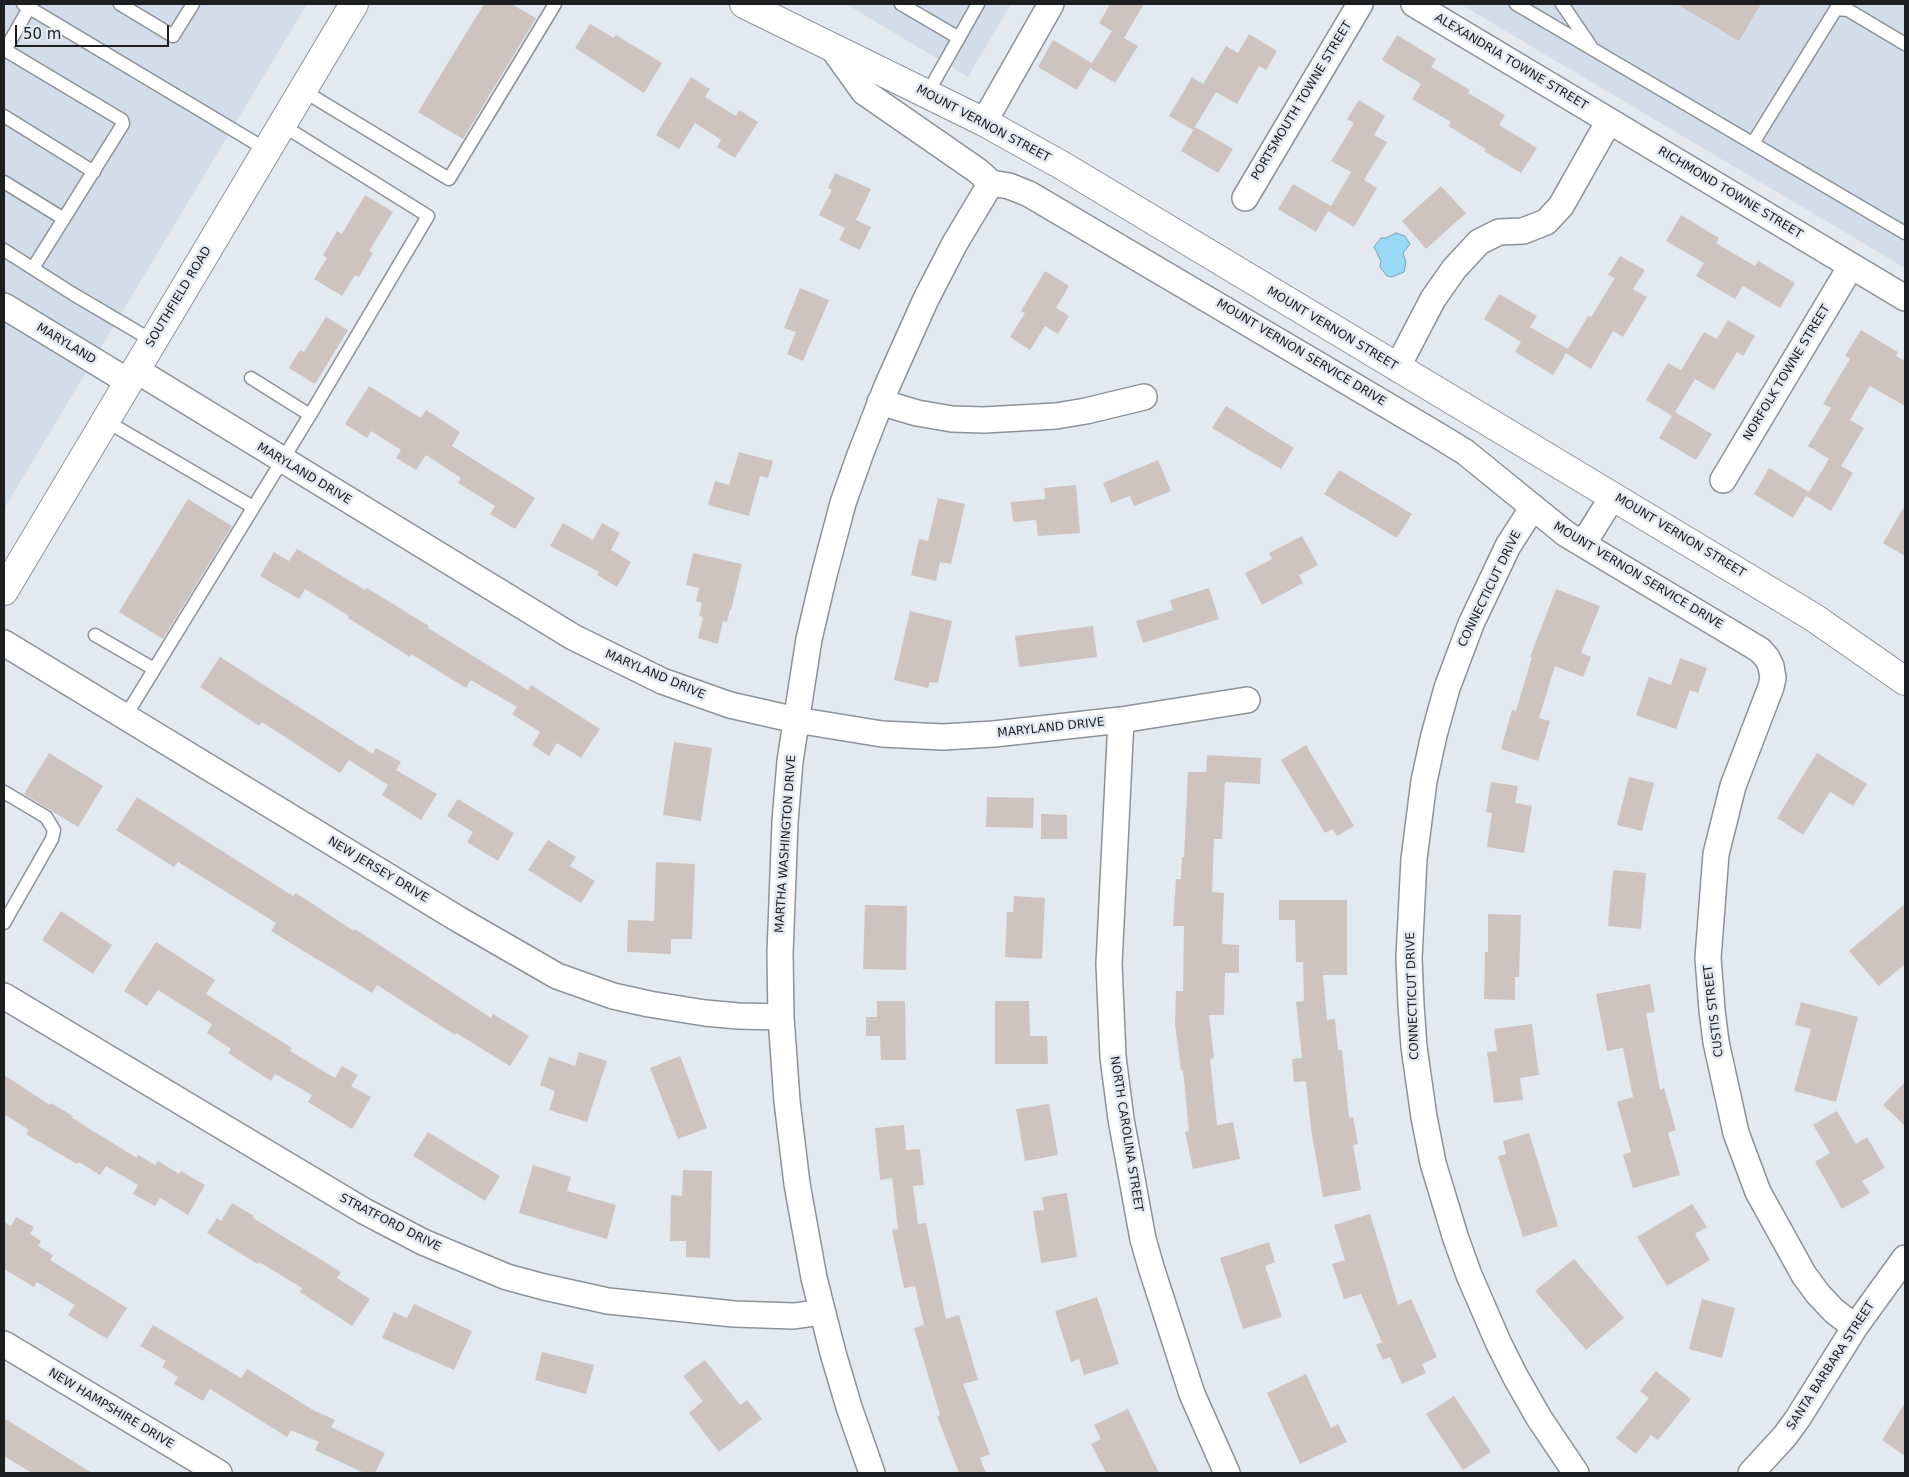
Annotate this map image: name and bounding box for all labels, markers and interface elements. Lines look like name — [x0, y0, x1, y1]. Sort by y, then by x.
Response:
street label: ALEXANDRIA TOWNE STREET — [1432, 11, 1590, 113]
scale bar — [18, 15, 171, 47]
street label: PORTSMOUTH TOWNE STREET — [1249, 19, 1355, 183]
text: 50 m — [23, 25, 61, 43]
street label: MOUNT VERNON STREET — [913, 82, 1053, 166]
street label: RICHMOND TOWNE STREET — [1655, 144, 1805, 242]
street label: SOUTHFIELD ROAD — [143, 244, 215, 350]
street label: MOUNT VERNON STREET — [1264, 284, 1400, 374]
street label: MOUNT VERNON SERVICE DRIVE — [1214, 297, 1388, 409]
street label: NORFOLK TOWNE STREET — [1741, 302, 1833, 444]
street label: MARYLAND — [34, 321, 98, 367]
street label: MARYLAND DRIVE — [254, 440, 354, 508]
street label: MOUNT VERNON STREET — [1612, 491, 1748, 581]
street label: MOUNT VERNON SERVICE DRIVE — [1551, 520, 1725, 632]
street label: CONNECTICUT DRIVE — [1456, 528, 1524, 650]
street label: MARYLAND DRIVE — [603, 647, 707, 703]
street label: MARYLAND DRIVE — [997, 715, 1105, 741]
street label: MARTHA WASHINGTON DRIVE — [773, 755, 799, 933]
street label: NEW JERSEY DRIVE — [325, 834, 431, 906]
street label: CONNECTICUT DRIVE — [1404, 932, 1422, 1060]
street label: CUSTIS STREET — [1701, 964, 1727, 1058]
street label: NORTH CAROLINA STREET — [1107, 1055, 1145, 1213]
street label: STRATFORD DRIVE — [337, 1191, 443, 1255]
street label: SANTA BARBARA STREET — [1784, 1299, 1878, 1433]
street label: NEW HAMPSHIRE DRIVE — [46, 1366, 176, 1452]

